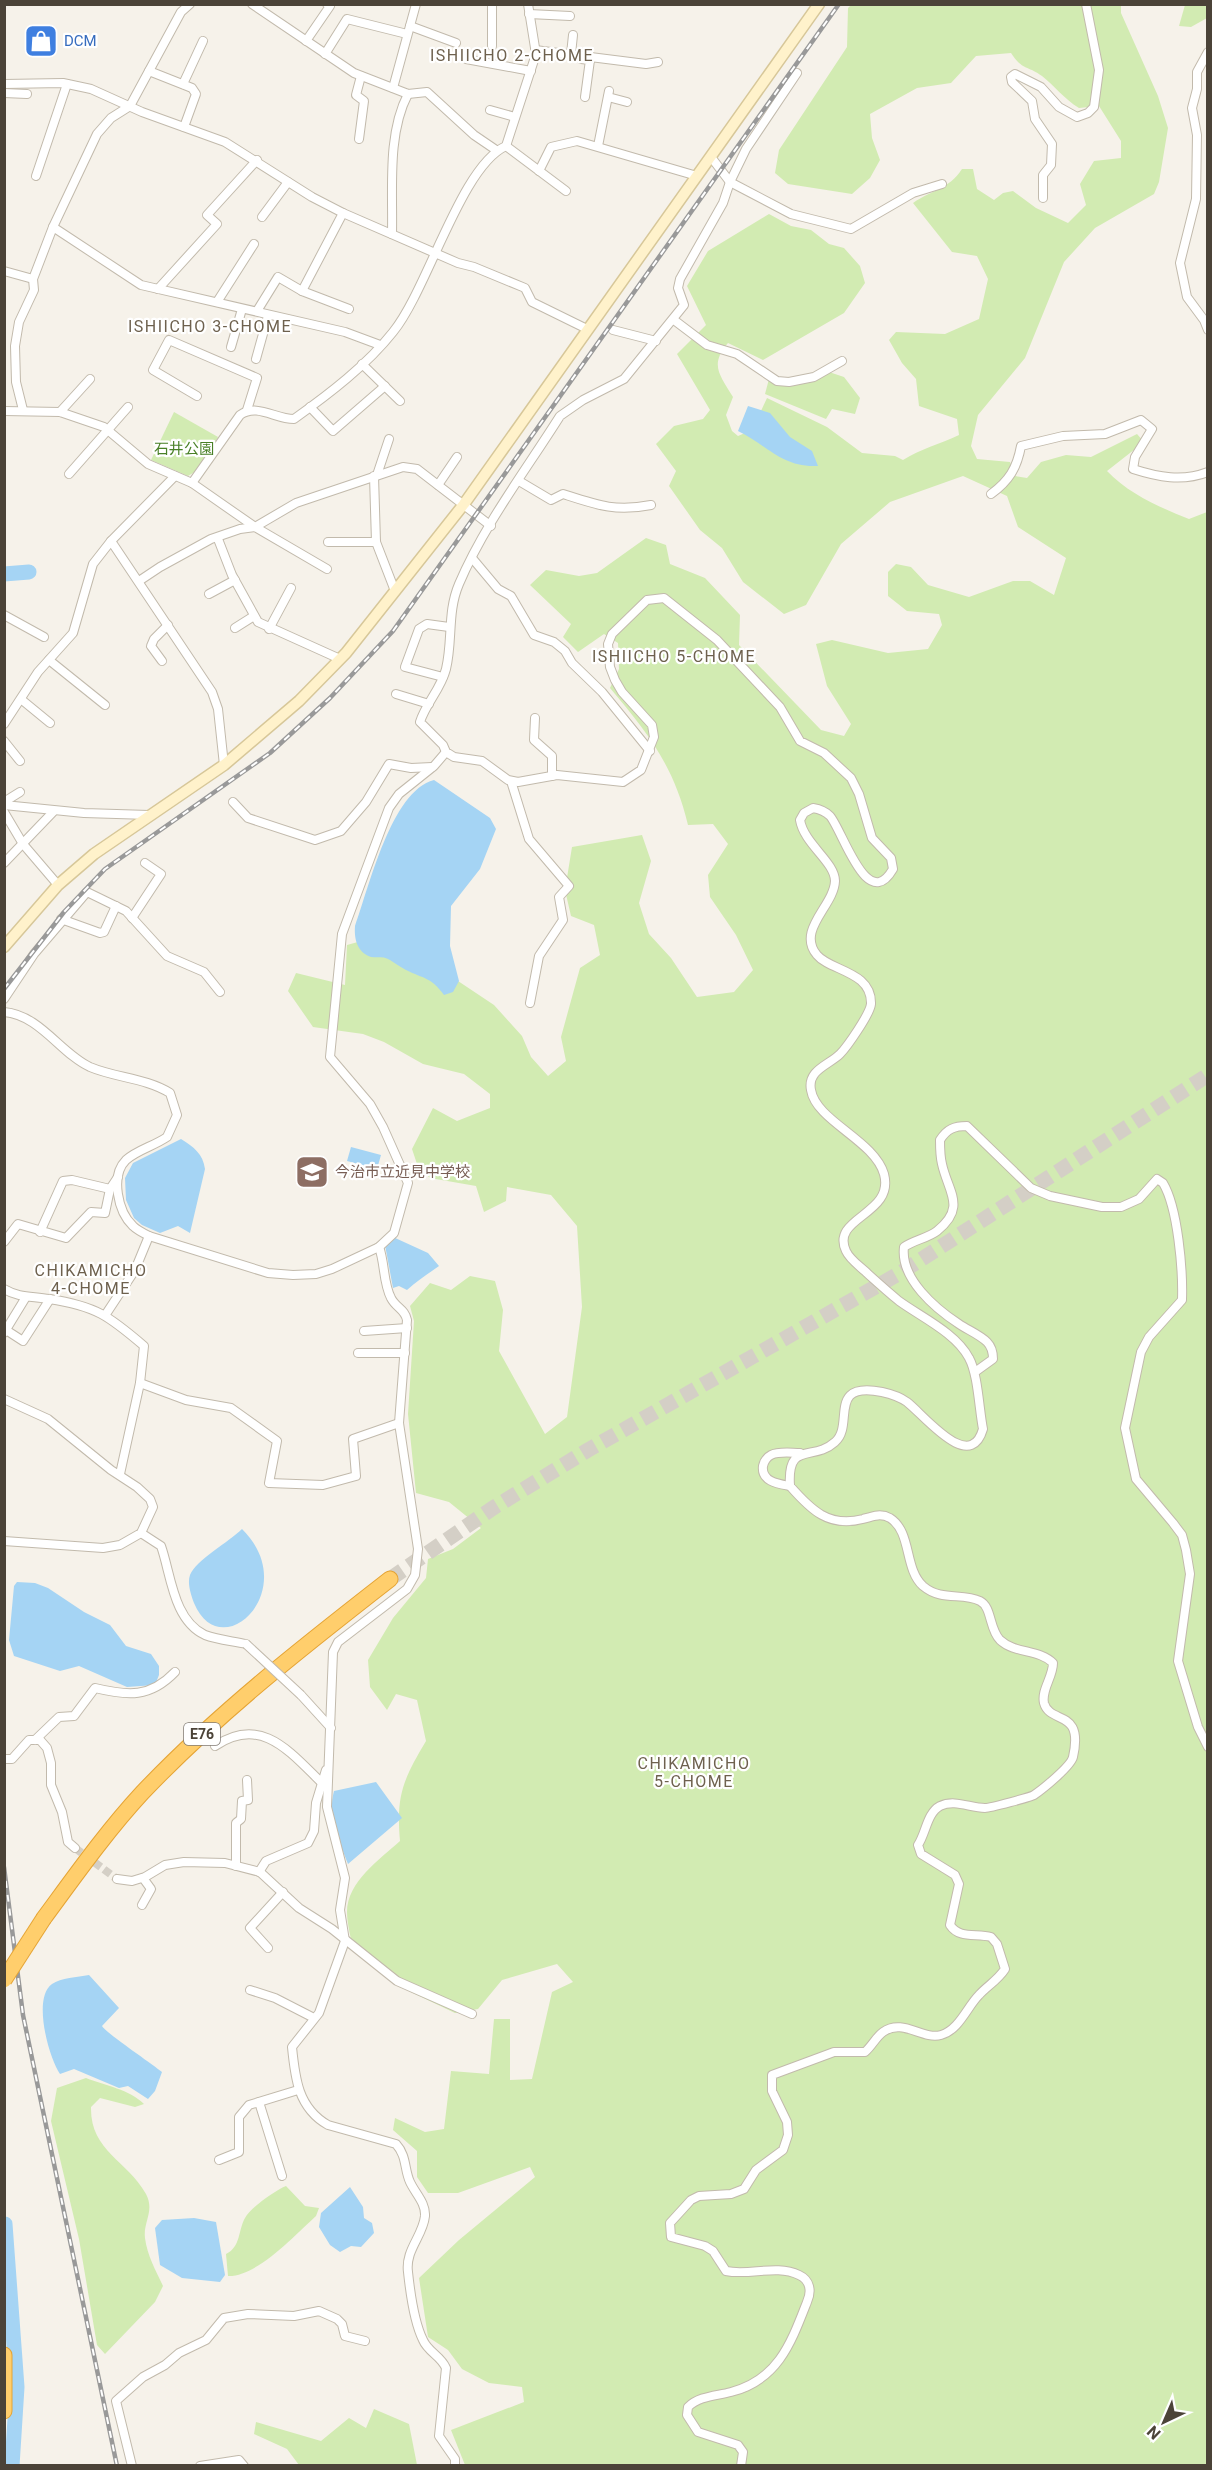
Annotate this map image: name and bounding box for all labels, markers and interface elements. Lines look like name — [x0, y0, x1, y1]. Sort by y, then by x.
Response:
shop icon: DCM — [23, 23, 59, 59]
place label: DCM — [64, 32, 97, 50]
district label: ISHIICHO 2-CHOME — [430, 46, 594, 65]
district label: ISHIICHO 3-CHOME — [128, 317, 292, 336]
park label: 石井公園 — [154, 440, 214, 458]
district label: ISHIICHO 5-CHOME — [592, 647, 756, 666]
school or university icon: 今治市立近見中学校 — [294, 1154, 330, 1190]
place label: 今治市立近見中学校 — [335, 1163, 470, 1181]
district label: CHIKAMICHO 4-CHOME — [35, 1261, 147, 1298]
road number: E76 — [184, 1723, 220, 1745]
district label: CHIKAMICHO 5-CHOME — [638, 1754, 750, 1791]
north arrow — [1134, 2392, 1194, 2452]
text: N — [1143, 2422, 1165, 2443]

